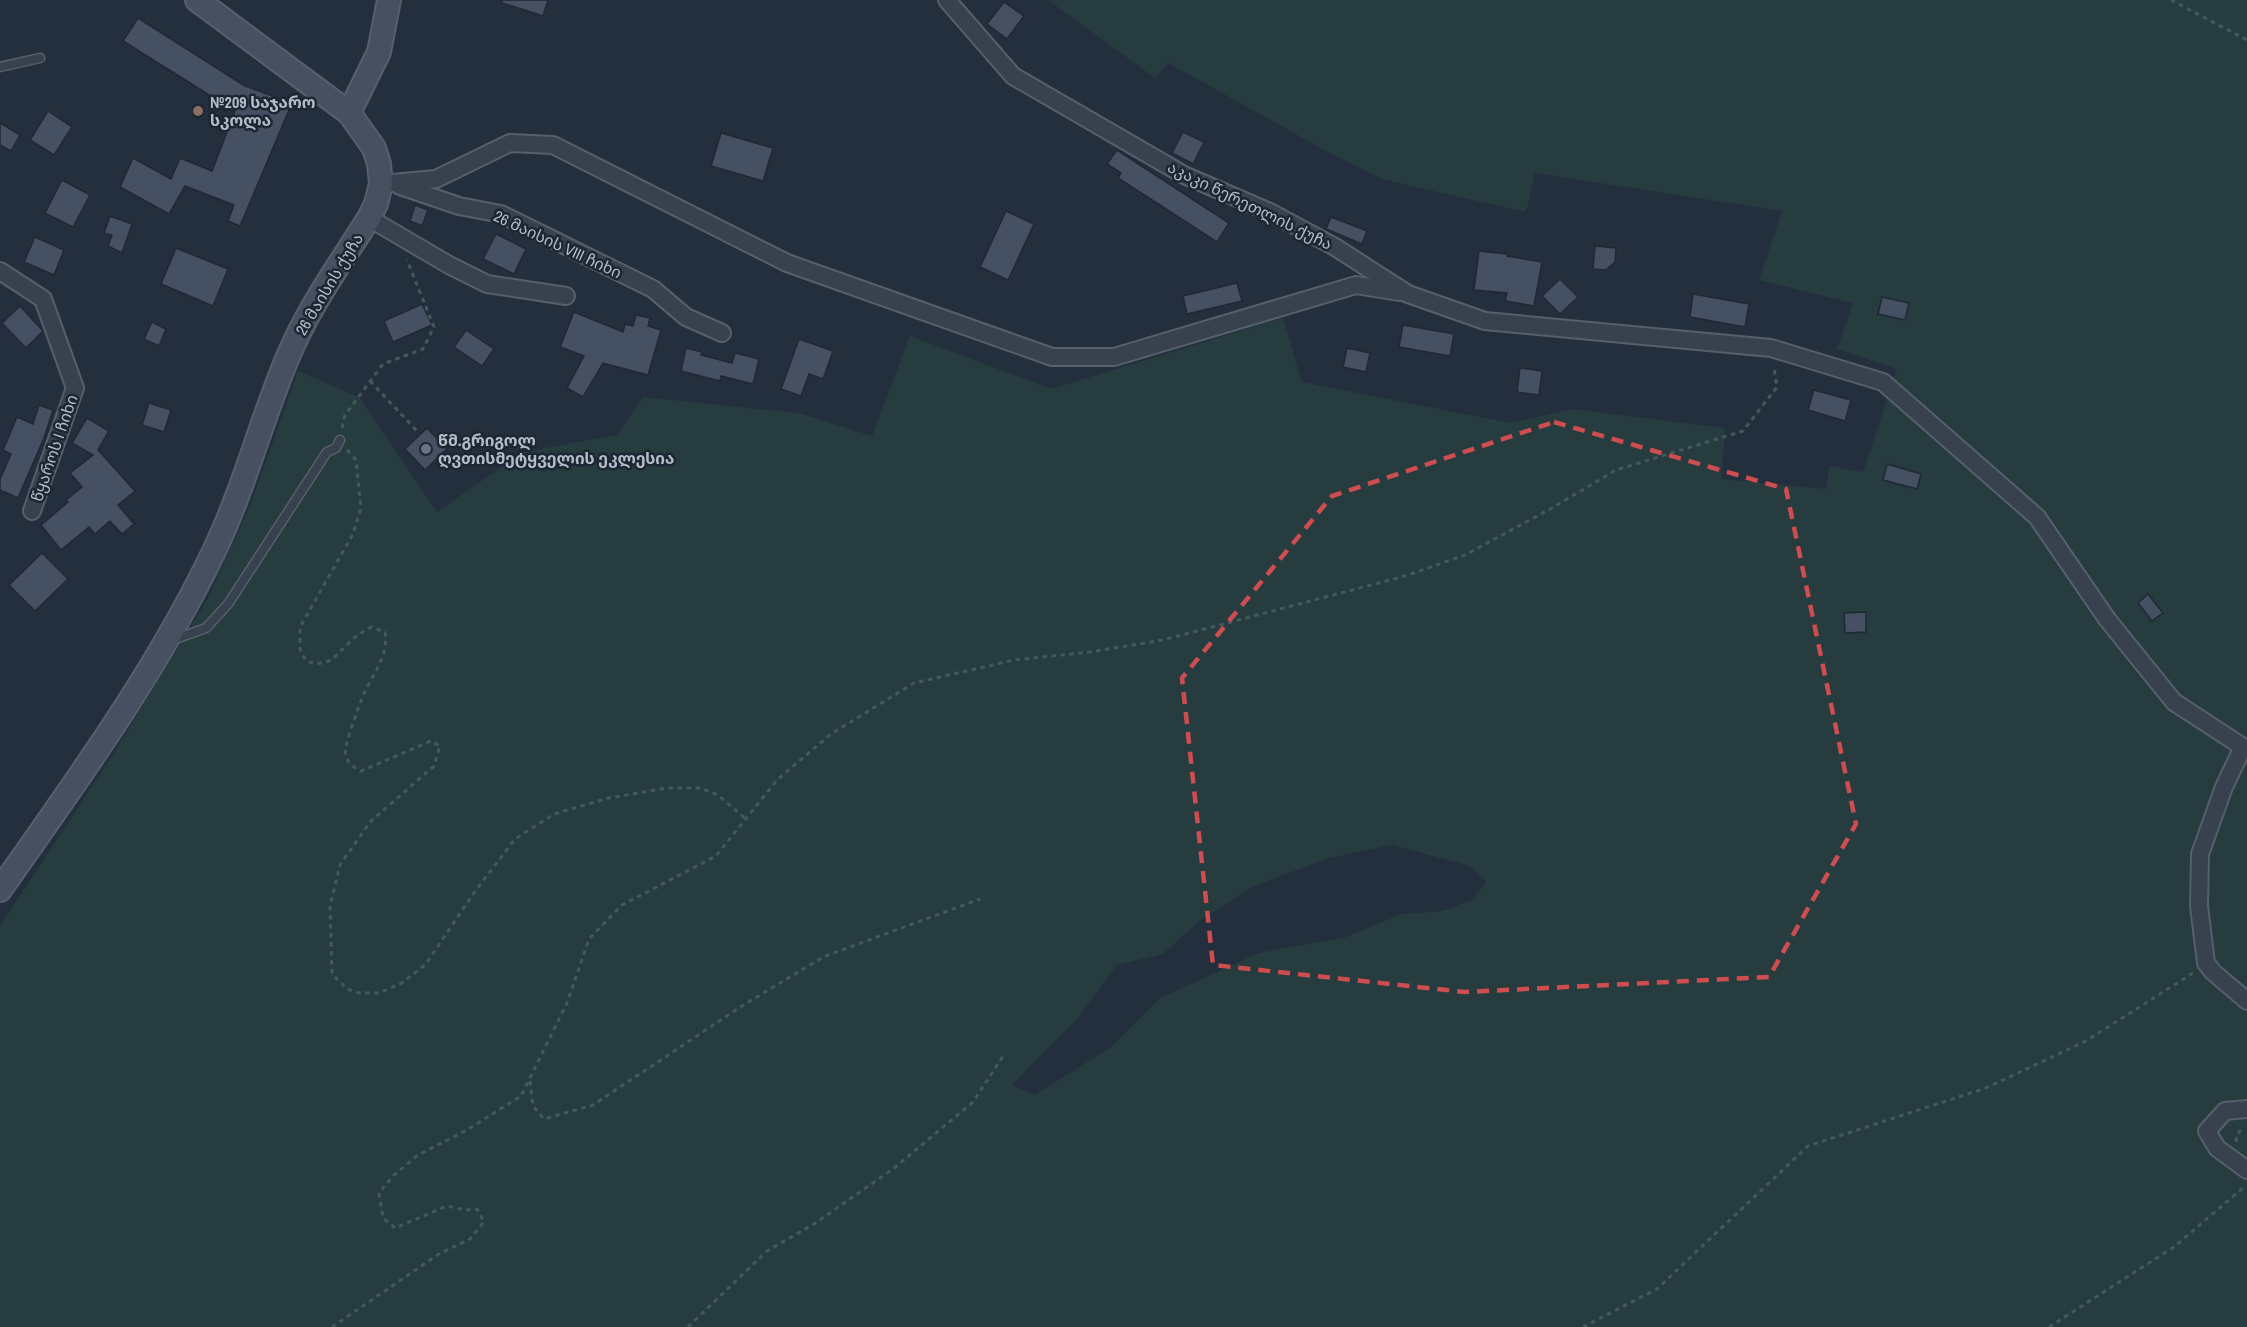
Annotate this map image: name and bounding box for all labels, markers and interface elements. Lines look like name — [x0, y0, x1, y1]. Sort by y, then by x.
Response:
place label: №209 საჯარო სკოლა — [210, 91, 315, 131]
marker: №209 საჯარო სკოლა — [191, 104, 205, 118]
street label: აკაკი წერეთლის ქუჩა — [1164, 155, 1336, 255]
street label: 26 მაისის VIII ჩიხი — [490, 205, 626, 283]
street label: 26 მაისის ქუჩა — [290, 229, 368, 339]
street label: წყაროს I ჩიხი — [25, 392, 83, 504]
place label: წმ.გრიგოლ ღვთისმეტყველის ეკლესია — [438, 429, 674, 469]
marker: წმ.გრიგოლ ღვთისმეტყველის ეკლესია — [419, 442, 433, 456]

